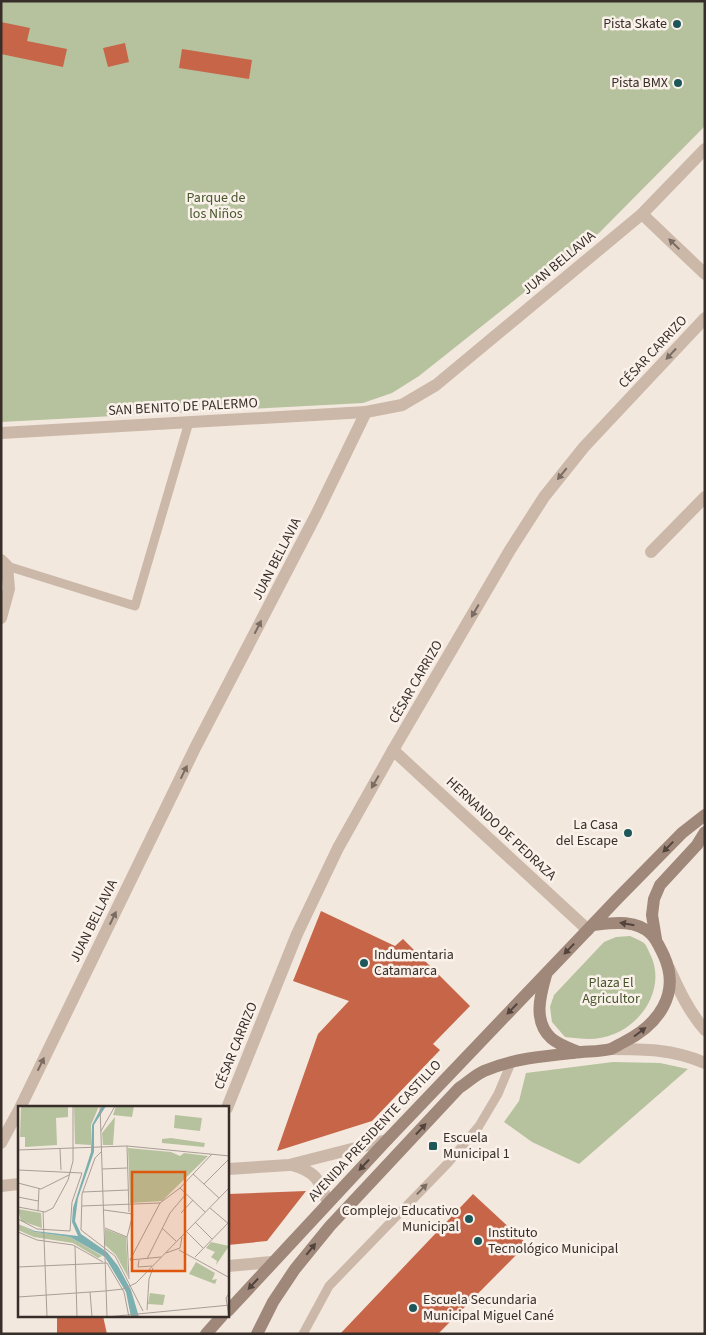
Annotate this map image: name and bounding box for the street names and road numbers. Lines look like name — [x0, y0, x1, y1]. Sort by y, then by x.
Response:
street label: JUAN BELLAVIA — [518, 226, 600, 300]
street label: CÉSAR CARRIZO — [614, 311, 692, 393]
street label: SAN BENITO DE PALERMO — [108, 393, 258, 421]
street label: JUAN BELLAVIA — [248, 514, 307, 604]
street label: CÉSAR CARRIZO — [384, 637, 448, 727]
street label: HERNANDO DE PEDRAZA — [441, 773, 561, 886]
street label: JUAN BELLAVIA — [65, 876, 123, 966]
street label: CÉSAR CARRIZO — [209, 999, 263, 1093]
street label: AVENIDA PRESIDENTE CASTILLO — [304, 1056, 446, 1206]

